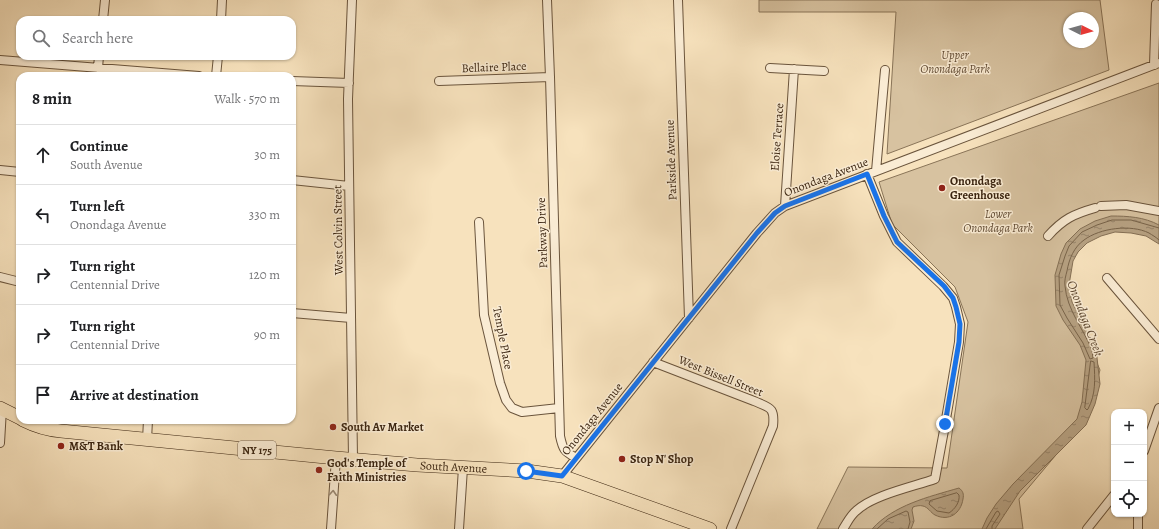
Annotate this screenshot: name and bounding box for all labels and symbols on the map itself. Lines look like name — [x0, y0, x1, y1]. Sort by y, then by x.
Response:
north arrow — [1063, 12, 1099, 48]
park label: Upper Onondaga Park — [920, 47, 990, 77]
street label: Bellaire Place — [461, 58, 527, 76]
street label: Eloise Terrace — [767, 102, 787, 172]
street label: Parkside Avenue — [662, 119, 680, 201]
street label: Onondaga Avenue — [782, 154, 870, 200]
place label: Onondaga Greenhouse — [950, 173, 1010, 203]
marker: Onondaga Greenhouse — [937, 183, 947, 193]
street label: West Colvin Street — [329, 185, 347, 276]
street label: Parkway Drive — [533, 197, 551, 269]
park label: Lower Onondaga Park — [963, 206, 1033, 236]
water label: Onondaga Creek — [1063, 278, 1108, 359]
street label: Temple Place — [489, 305, 517, 371]
street label: West Bissell Street — [675, 351, 766, 400]
street label: Onondaga Avenue — [558, 379, 626, 459]
route end — [936, 415, 954, 433]
place label: South Av Market — [341, 419, 424, 435]
marker: South Av Market — [328, 422, 338, 432]
place label: M&T Bank — [69, 438, 124, 454]
marker: M&T Bank — [56, 441, 66, 451]
road number: NY 175 — [238, 441, 276, 459]
place label: Stop N' Shop — [630, 451, 694, 467]
marker: Stop N' Shop — [617, 454, 627, 464]
place label: God's Temple of Faith Ministries — [327, 455, 408, 485]
street label: South Avenue — [420, 457, 487, 477]
route start — [517, 462, 535, 480]
marker: God's Temple of Faith Ministries — [314, 465, 324, 475]
one-way arrow — [329, 490, 338, 496]

